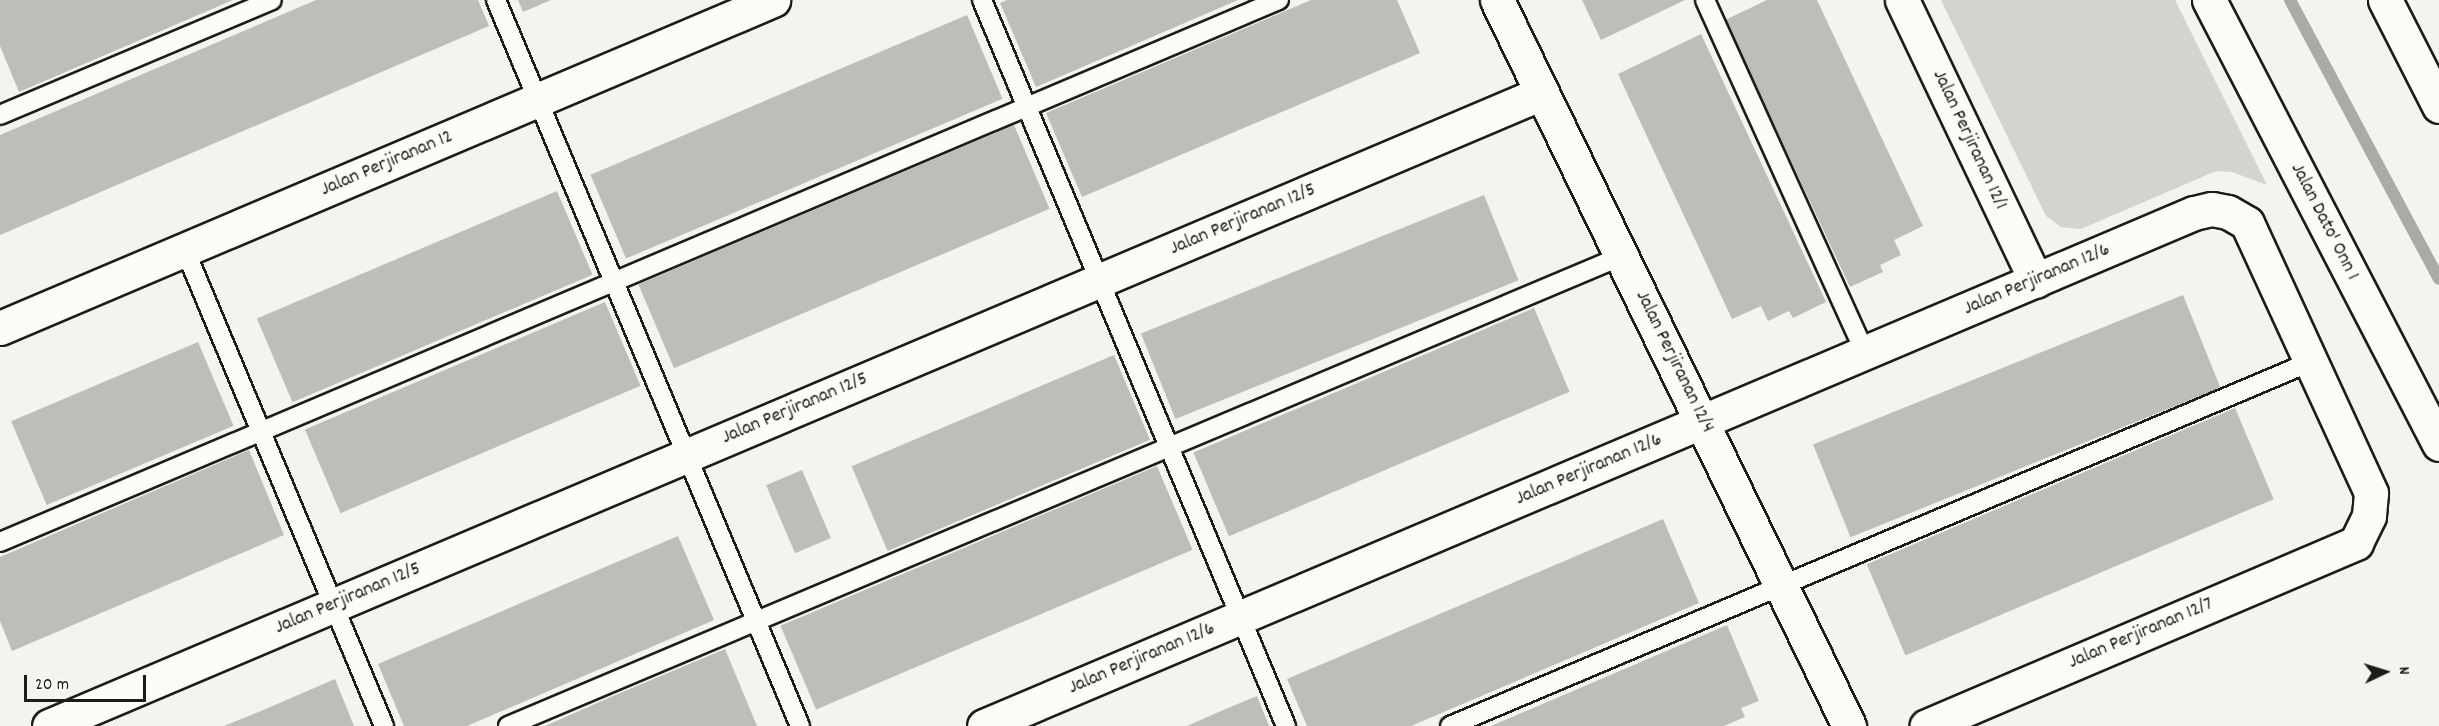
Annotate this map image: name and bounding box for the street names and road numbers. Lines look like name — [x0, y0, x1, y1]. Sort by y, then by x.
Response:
street label: Jalan Perjiranan 12/1 — [1926, 66, 2012, 214]
street label: Jalan Perjiranan 12 — [317, 125, 457, 203]
street label: Jalan Dato' Onn 1 — [2284, 160, 2364, 284]
street label: Jalan Perjiranan 12/5 — [1166, 178, 1320, 262]
street label: Jalan Perjiranan 12/6 — [1960, 238, 2114, 322]
street label: Jalan Perjiranan 12/4 — [1629, 287, 1719, 437]
street label: Jalan Perjiranan 12/5 — [718, 367, 872, 451]
street label: Jalan Perjiranan 12/6 — [1512, 428, 1666, 512]
street label: Jalan Perjiranan 12/5 — [271, 557, 425, 641]
street label: Jalan Perjiranan 12/7 — [2065, 593, 2217, 675]
street label: Jalan Perjiranan 12/6 — [1065, 617, 1219, 701]

